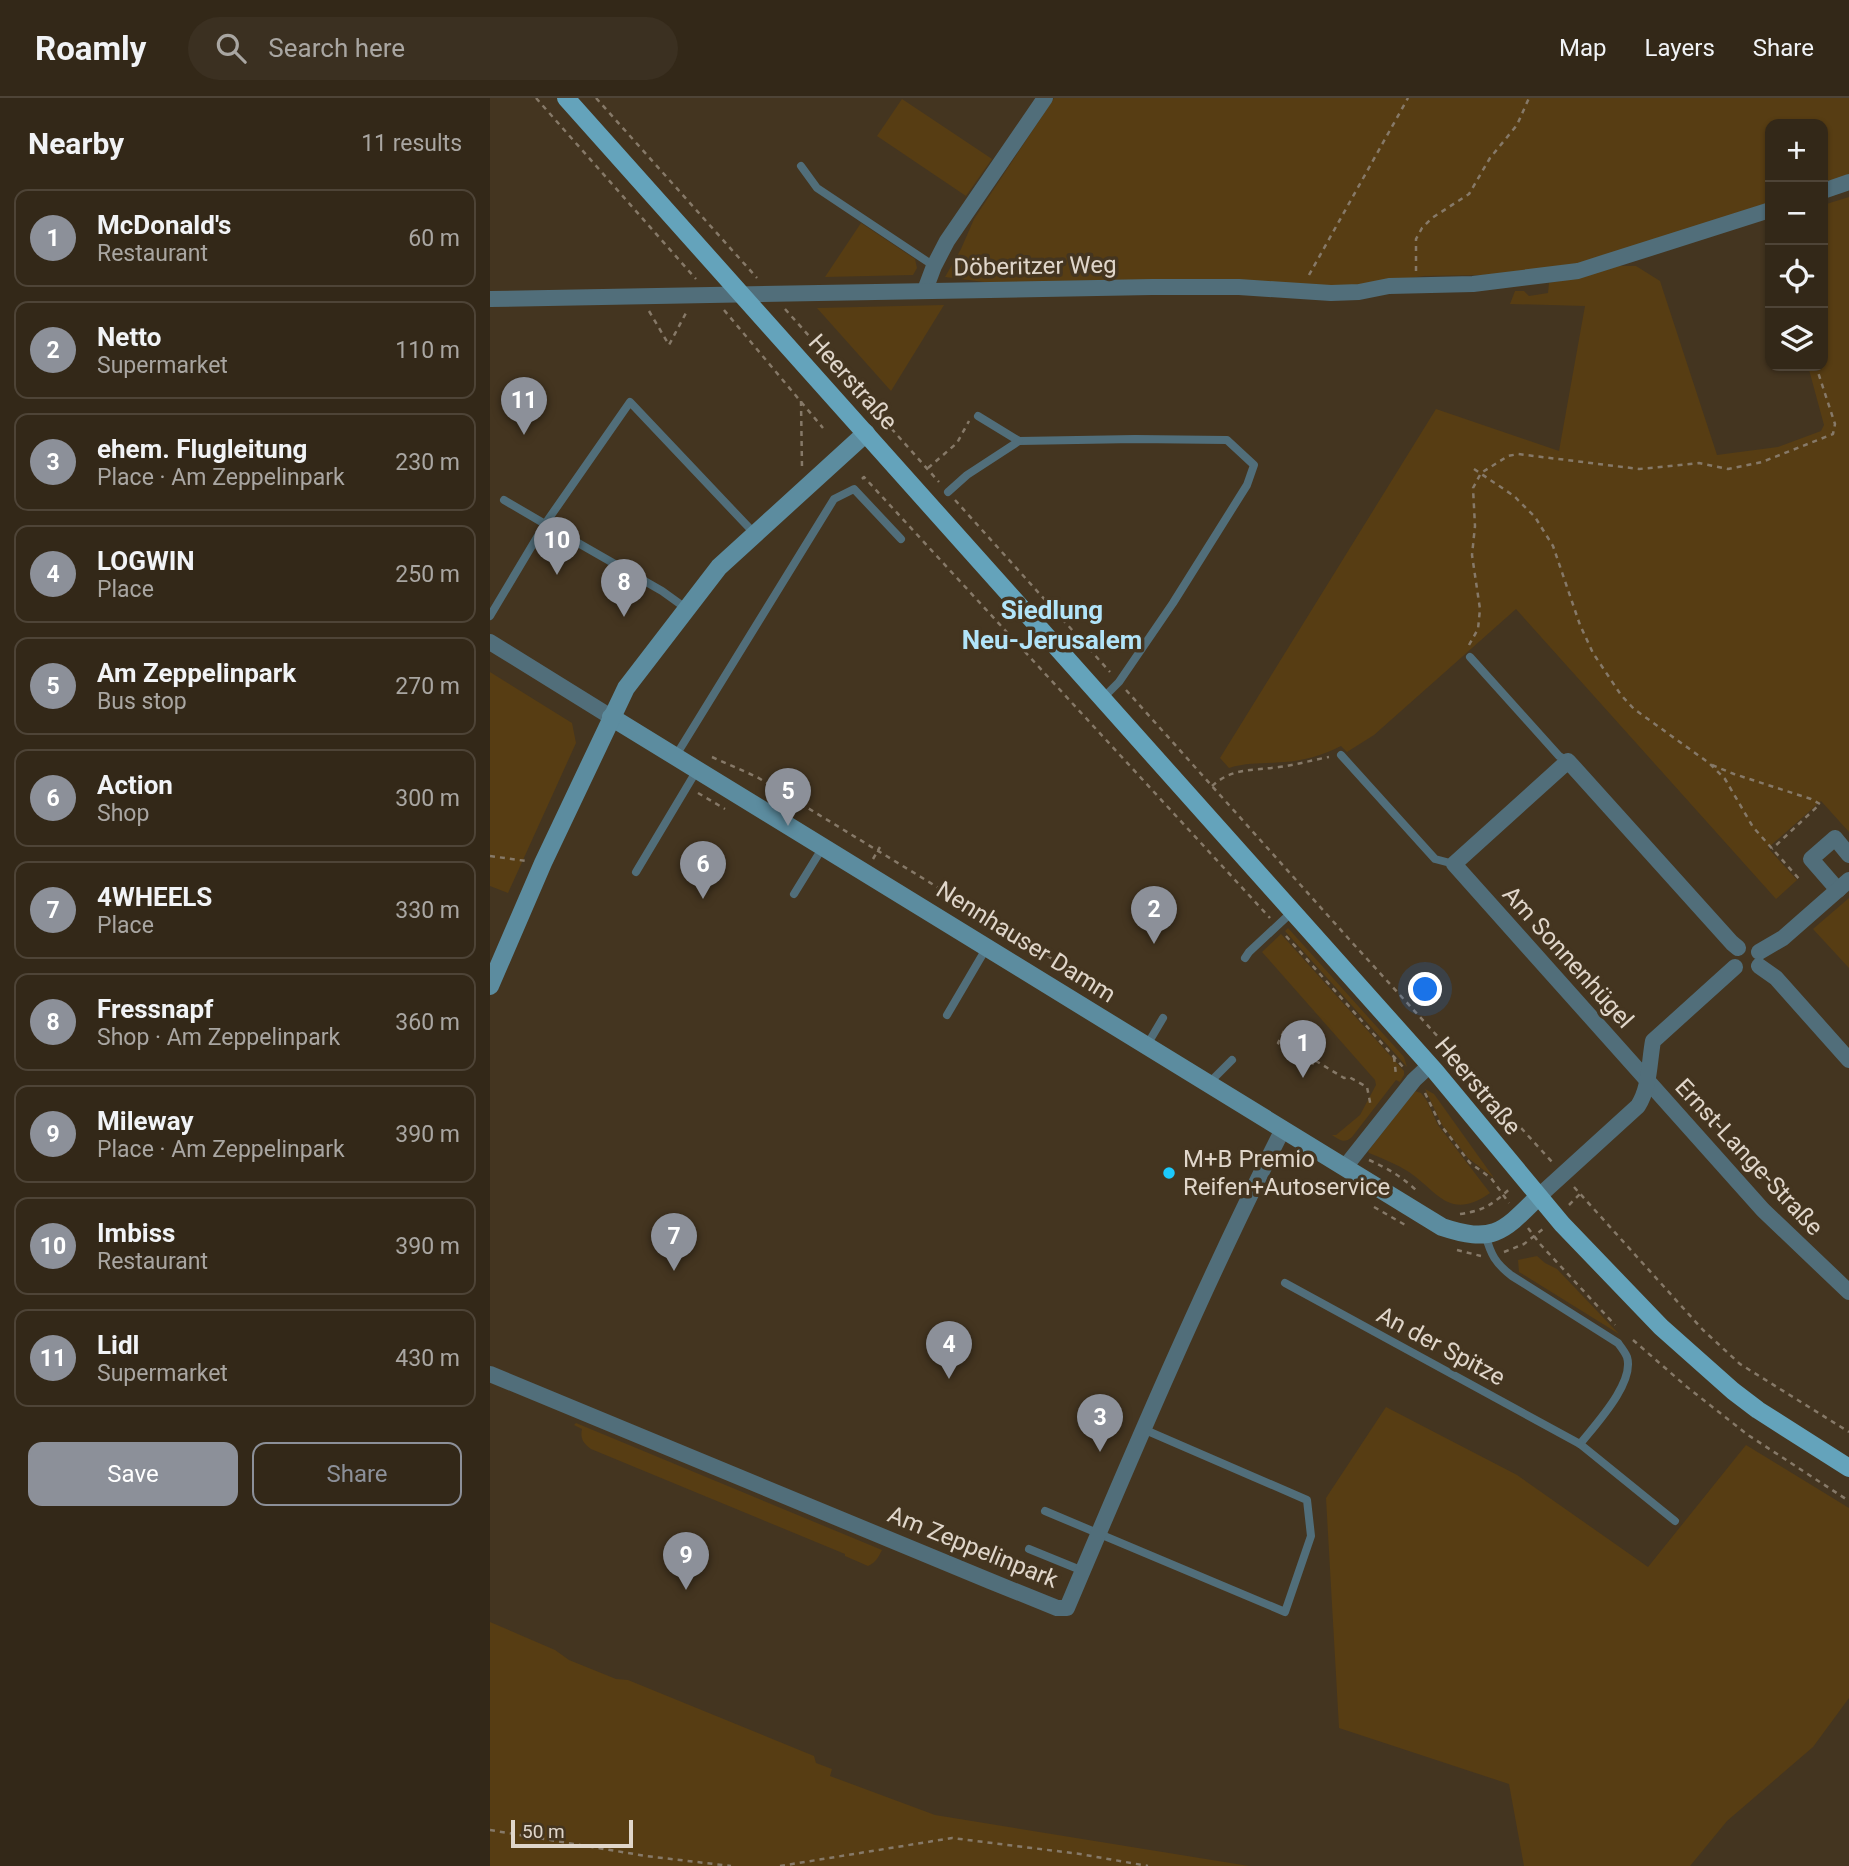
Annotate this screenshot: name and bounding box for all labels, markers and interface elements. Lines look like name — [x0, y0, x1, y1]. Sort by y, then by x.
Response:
search box — [188, 17, 678, 80]
text: Roamly — [35, 29, 146, 68]
icon: search — [212, 29, 250, 67]
text: Search here — [268, 33, 405, 63]
text: Map — [1559, 34, 1607, 62]
text: Layers — [1645, 34, 1715, 62]
text: Share — [1753, 34, 1814, 62]
map controls — [1765, 119, 1828, 371]
button: + — [1765, 119, 1828, 182]
text: Nearby — [28, 126, 124, 161]
text: 11 results — [361, 130, 462, 157]
button: − — [1765, 182, 1828, 245]
text: McDonald's — [97, 210, 231, 240]
text: 1 — [46, 225, 60, 252]
text: 60 m — [408, 225, 460, 252]
text: Restaurant — [97, 240, 208, 267]
button: locate — [1765, 245, 1828, 308]
street label: Döberitzer Weg — [953, 251, 1117, 281]
button: layers — [1765, 308, 1828, 371]
text: Netto — [97, 322, 161, 352]
street label: Heerstraße — [803, 329, 903, 435]
text: 2 — [46, 337, 60, 364]
text: 110 m — [395, 337, 460, 364]
text: Supermarket — [97, 352, 228, 379]
pin: 11 — [501, 377, 547, 435]
text: ehem. Flugleitung — [97, 434, 307, 464]
text: 3 — [46, 449, 60, 476]
text: 230 m — [395, 449, 460, 476]
text: Place · Am Zeppelinpark — [97, 464, 345, 491]
pin: 10 — [534, 517, 580, 575]
text: LOGWIN — [97, 546, 195, 576]
pin: 8 — [601, 559, 647, 617]
text: 4 — [46, 561, 60, 588]
text: 250 m — [395, 561, 460, 588]
text: Place — [97, 576, 154, 603]
district label: Siedlung Neu-Jerusalem — [962, 595, 1142, 655]
text: Am Zeppelinpark — [97, 658, 296, 688]
text: 5 — [46, 673, 60, 700]
text: 270 m — [395, 673, 460, 700]
text: Bus stop — [97, 688, 187, 715]
pin: 5 — [765, 768, 811, 826]
text: Action — [97, 770, 173, 800]
text: 6 — [46, 785, 60, 812]
text: 300 m — [395, 785, 460, 812]
text: Shop — [97, 800, 149, 827]
pin: 6 — [680, 841, 726, 899]
street label: Nennhauser Damm — [931, 876, 1121, 1008]
street label: Am Sonnenhügel — [1497, 880, 1639, 1034]
text: 4WHEELS — [97, 882, 212, 912]
pin: 2 — [1131, 886, 1177, 944]
text: 7 — [46, 897, 60, 924]
text: 330 m — [395, 897, 460, 924]
text: Place — [97, 912, 154, 939]
your location — [1408, 972, 1442, 1006]
text: Fressnapf — [97, 994, 213, 1024]
text: 8 — [46, 1009, 60, 1036]
text: 360 m — [395, 1009, 460, 1036]
pin: 1 — [1280, 1020, 1326, 1078]
text: Shop · Am Zeppelinpark — [97, 1024, 340, 1051]
street label: Heerstraße — [1429, 1032, 1527, 1140]
street label: Ernst-Lange-Straße — [1669, 1073, 1829, 1241]
text: Mileway — [97, 1106, 193, 1136]
text: 9 — [46, 1121, 60, 1148]
text: 390 m — [395, 1121, 460, 1148]
text: Place · Am Zeppelinpark — [97, 1136, 345, 1163]
place label: M+B Premio Reifen+Autoservice — [1183, 1145, 1390, 1201]
marker: M+B Premio Reifen+Autoservice — [1161, 1165, 1177, 1181]
pin: 7 — [651, 1213, 697, 1271]
text: Imbiss — [97, 1218, 175, 1248]
text: 10 — [40, 1233, 66, 1260]
text: 390 m — [395, 1233, 460, 1260]
text: Restaurant — [97, 1248, 208, 1275]
street label: An der Spitze — [1372, 1301, 1510, 1391]
pin: 4 — [926, 1321, 972, 1379]
text: Lidl — [97, 1330, 139, 1360]
text: 11 — [40, 1345, 66, 1372]
text: 430 m — [395, 1345, 460, 1372]
text: Supermarket — [97, 1360, 228, 1387]
pin: 3 — [1077, 1394, 1123, 1452]
button: Save — [28, 1442, 238, 1506]
button: Share — [252, 1442, 462, 1506]
street label: Am Zeppelinpark — [884, 1500, 1063, 1594]
pin: 9 — [663, 1532, 709, 1590]
scale bar — [511, 1817, 634, 1849]
text: 50 m — [522, 1820, 565, 1843]

